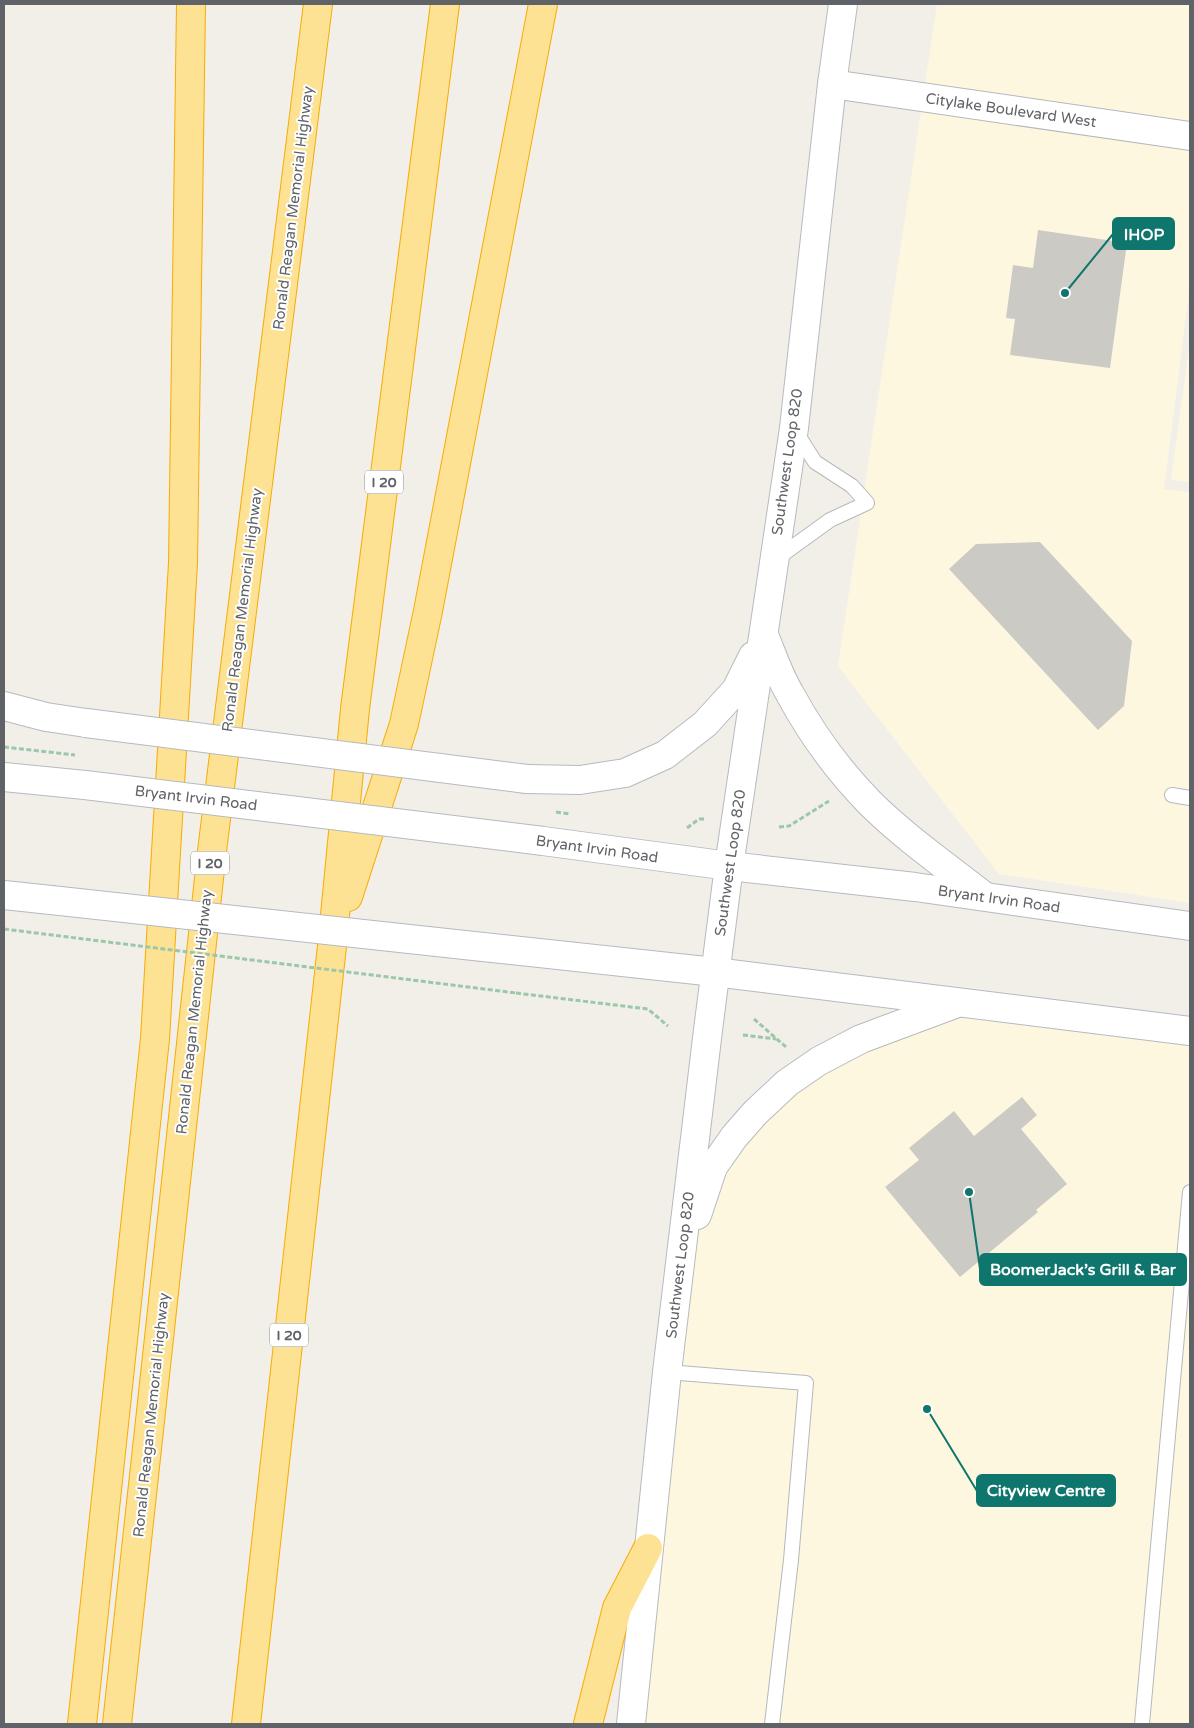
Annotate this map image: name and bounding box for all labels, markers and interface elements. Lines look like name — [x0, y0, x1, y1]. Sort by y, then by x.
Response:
street label: Ronald Reagan Memorial Highway — [269, 85, 317, 331]
street label: Citylake Boulevard West — [924, 89, 1098, 131]
callout: IHOP — [1113, 218, 1174, 249]
text: IHOP — [1124, 225, 1164, 245]
street label: Southwest Loop 820 — [768, 388, 806, 536]
road number: I 20 — [365, 471, 403, 494]
street label: Ronald Reagan Memorial Highway — [218, 487, 266, 733]
street label: Bryant Irvin Road — [134, 782, 258, 814]
street label: Southwest Loop 820 — [711, 789, 749, 937]
street label: Bryant Irvin Road — [535, 832, 659, 866]
road number: I 20 — [191, 851, 229, 874]
street label: Bryant Irvin Road — [937, 882, 1061, 916]
street label: Ronald Reagan Memorial Highway — [172, 889, 216, 1135]
street label: Southwest Loop 820 — [662, 1191, 698, 1339]
callout: BoomerJack’s Grill & Bar — [980, 1254, 1186, 1285]
text: BoomerJack’s Grill & Bar — [990, 1260, 1177, 1280]
street label: Ronald Reagan Memorial Highway — [129, 1292, 173, 1538]
road number: I 20 — [270, 1324, 308, 1346]
callout: Cityview Centre — [977, 1475, 1115, 1506]
text: Cityview Centre — [987, 1481, 1105, 1501]

